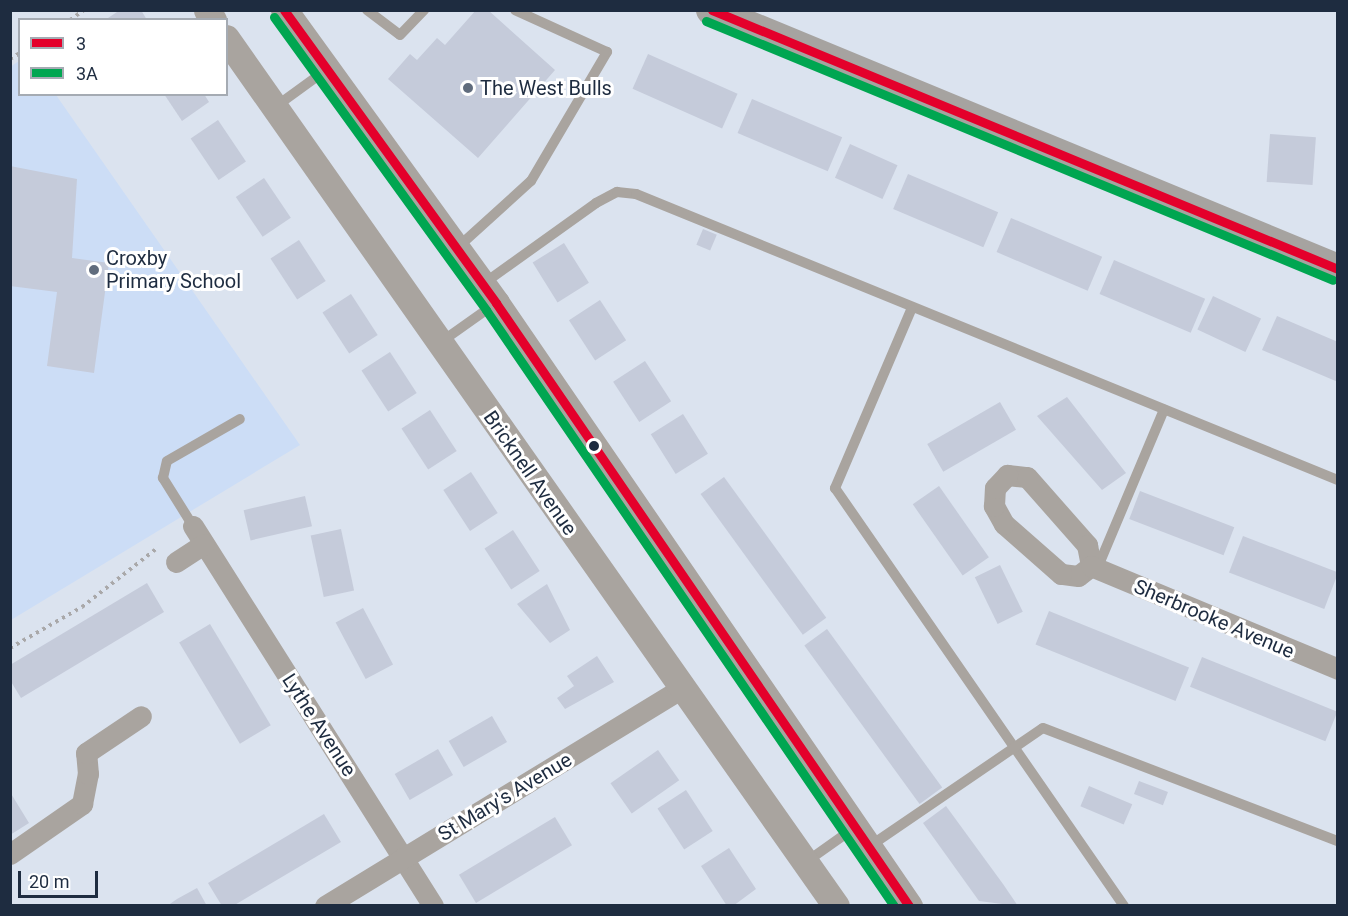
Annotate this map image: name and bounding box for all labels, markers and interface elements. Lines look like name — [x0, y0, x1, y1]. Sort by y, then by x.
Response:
legend — [18, 18, 228, 96]
text: 3 — [76, 33, 86, 54]
text: 3A — [76, 63, 98, 84]
place label: The West Bulls — [480, 76, 612, 100]
marker: The West Bulls — [461, 81, 475, 95]
place label: Croxby Primary School — [106, 246, 241, 293]
marker: Croxby Primary School — [87, 263, 101, 277]
street label: Bricknell Avenue — [478, 406, 582, 540]
unlabelled marker — [588, 440, 600, 452]
street label: Sherbrooke Avenue — [1130, 574, 1298, 664]
street label: Lythe Avenue — [277, 669, 361, 781]
street label: St Mary's Avenue — [434, 748, 576, 846]
scale bar — [21, 859, 100, 897]
text: 20 m — [29, 871, 69, 892]

